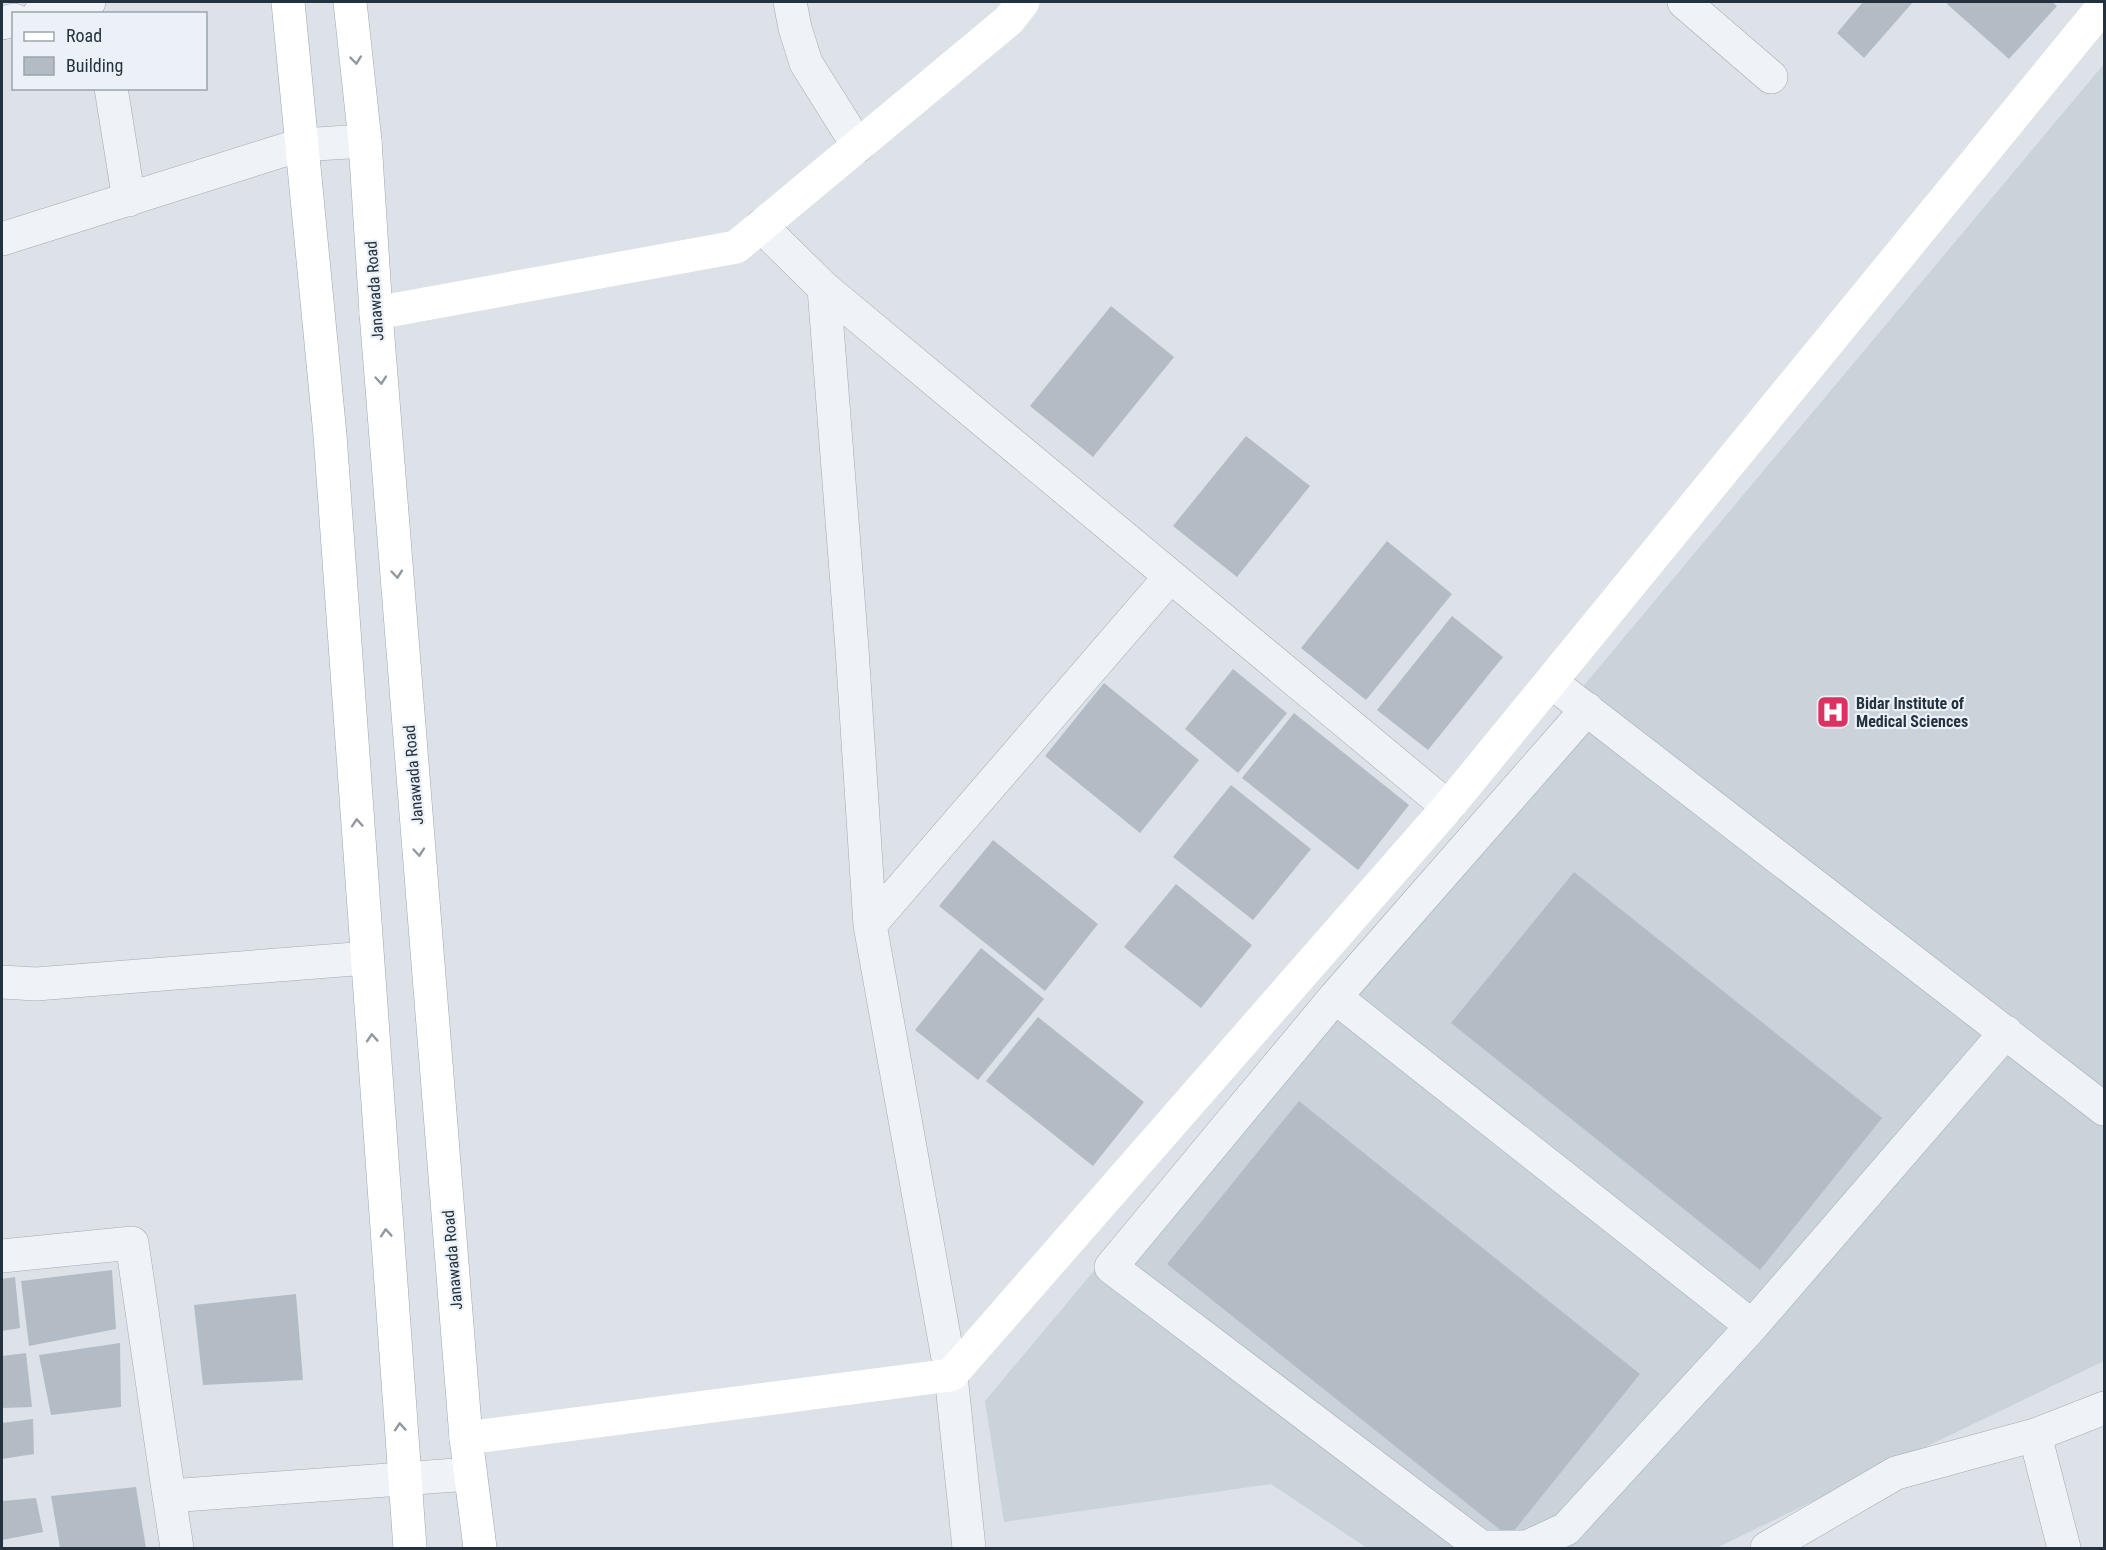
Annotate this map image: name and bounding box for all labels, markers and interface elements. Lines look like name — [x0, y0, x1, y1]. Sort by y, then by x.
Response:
legend — [12, 12, 207, 90]
text: Road — [66, 25, 102, 46]
text: Building — [66, 55, 123, 76]
one-way arrow — [350, 55, 362, 64]
street label: Janawada Road — [362, 240, 387, 342]
one-way arrow — [374, 375, 387, 384]
one-way arrow — [390, 570, 403, 579]
hospital icon: Bidar Institute of Medical Sciences — [1815, 694, 1851, 730]
place label: Bidar Institute of Medical Sciences — [1856, 694, 1968, 731]
street label: Janawada Road — [400, 724, 427, 826]
one-way arrow — [351, 818, 364, 827]
one-way arrow — [412, 848, 425, 857]
one-way arrow — [366, 1034, 379, 1043]
street label: Janawada Road — [439, 1209, 466, 1311]
one-way arrow — [380, 1228, 393, 1237]
one-way arrow — [394, 1423, 407, 1432]

